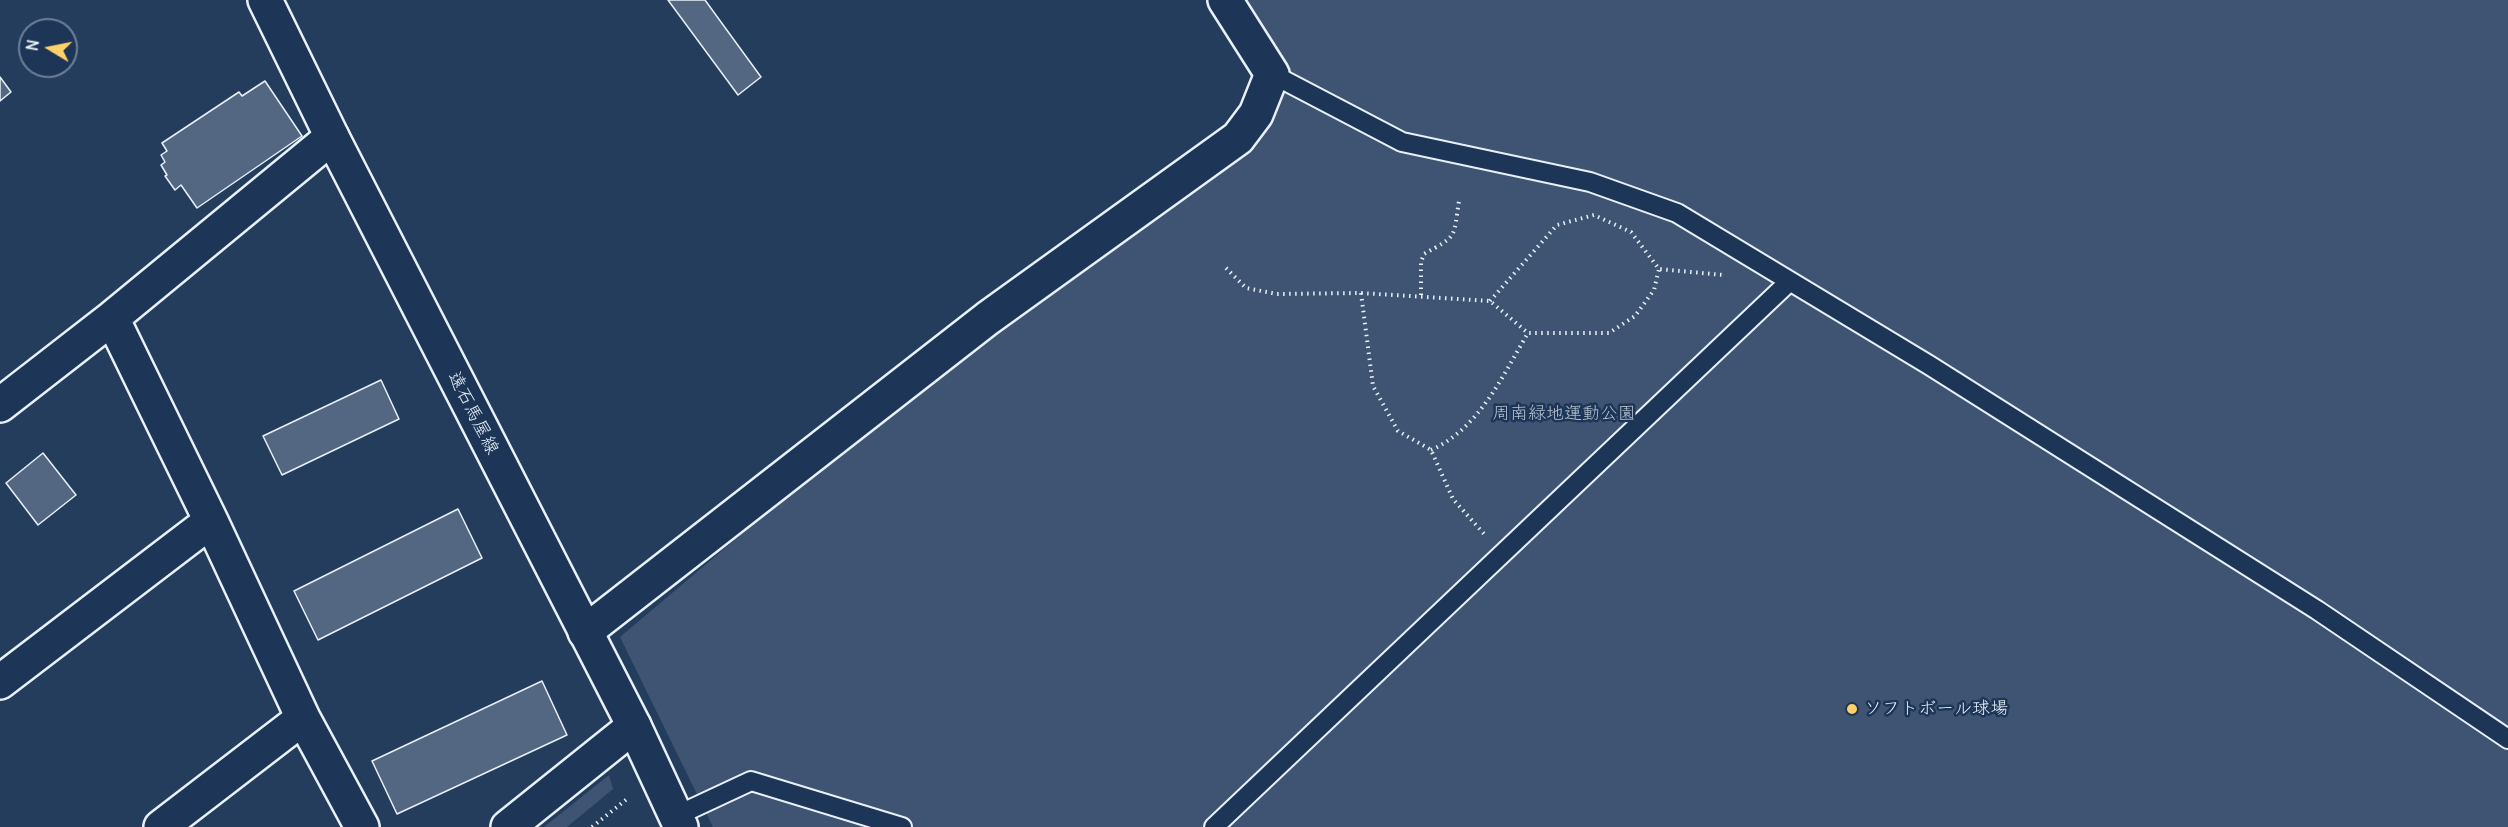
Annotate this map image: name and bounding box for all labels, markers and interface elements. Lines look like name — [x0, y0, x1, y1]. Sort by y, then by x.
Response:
north arrow — [18, 18, 78, 78]
text: N — [21, 38, 43, 52]
street label: 遠石馬屋線 — [443, 368, 503, 458]
park label: 周南緑地運動公園 — [1492, 403, 1636, 425]
place label: ソフトボール球場 — [1864, 698, 2008, 720]
marker: ソフトボール球場 — [1845, 702, 1859, 716]

